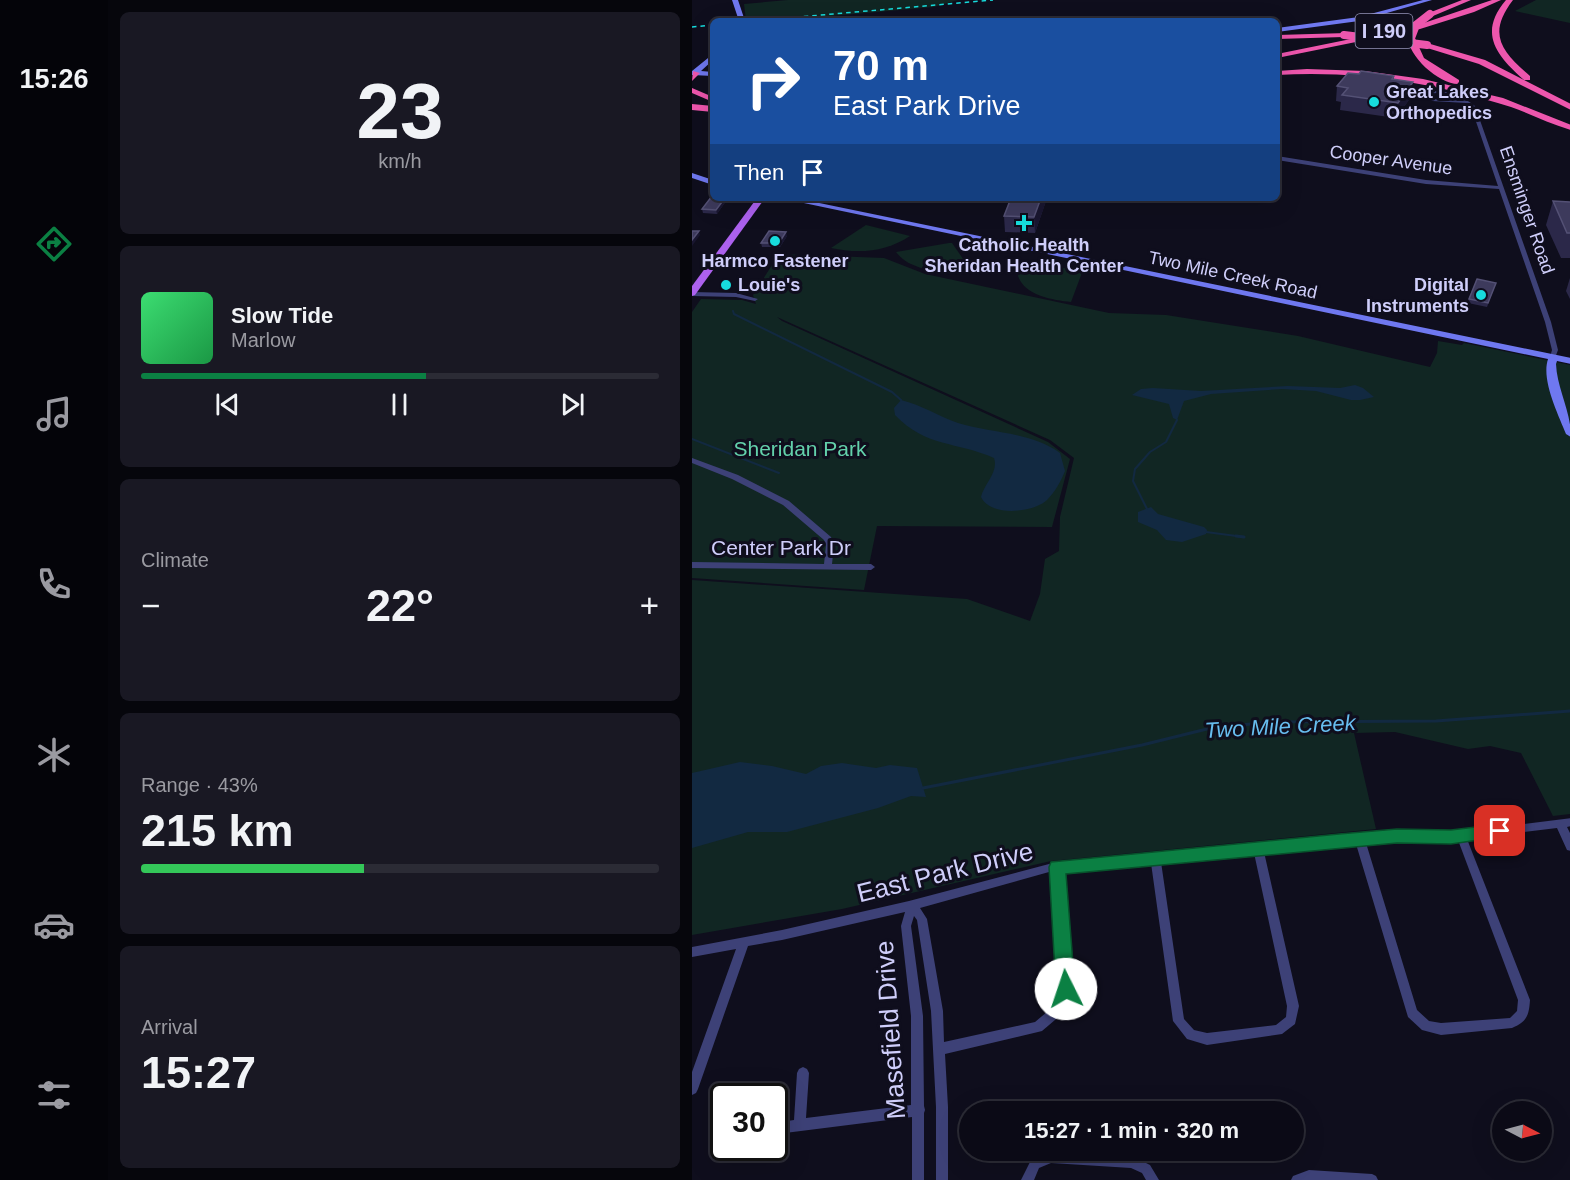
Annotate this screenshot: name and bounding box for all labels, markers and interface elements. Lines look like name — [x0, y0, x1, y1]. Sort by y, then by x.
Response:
road number: I 190 — [1356, 14, 1412, 48]
icon: right — [734, 42, 812, 120]
text: 70 m — [833, 42, 929, 89]
text: 15:26 — [19, 64, 89, 94]
text: 23 — [357, 67, 443, 155]
place label: Great Lakes Orthopedics — [1386, 82, 1492, 123]
text: East Park Drive — [833, 91, 1021, 121]
marker: Great Lakes Orthopedics — [1367, 95, 1381, 109]
street label: Cooper Avenue — [1328, 141, 1454, 179]
street label: Ensminger Road — [1496, 143, 1558, 277]
text: km/h — [378, 150, 422, 172]
icon: arrive — [796, 156, 829, 189]
text: Then — [734, 160, 784, 185]
marker: Catholic Health Sheridan Health Center — [1015, 214, 1033, 232]
icon: directions — [33, 223, 75, 265]
marker: Harmco Fastener — [768, 234, 782, 248]
place label: Catholic Health Sheridan Health Center — [924, 235, 1124, 276]
street label: Two Mile Creek Road — [1147, 247, 1319, 303]
place label: Harmco Fastener — [701, 251, 849, 271]
place label: Louie's — [738, 275, 800, 295]
place label: Digital Instruments — [1366, 275, 1469, 316]
marker: Louie's — [719, 278, 733, 292]
marker: Digital Instruments — [1474, 288, 1488, 302]
text: Slow Tide — [231, 303, 333, 328]
text: Marlow — [231, 329, 295, 351]
icon: previous — [211, 388, 244, 421]
icon: pause — [383, 388, 416, 421]
icon: next — [556, 388, 589, 421]
icon: music — [33, 393, 75, 435]
park label: Sheridan Park — [733, 437, 867, 460]
street label: Center Park Dr — [711, 536, 851, 559]
text: Climate — [141, 549, 209, 571]
icon: phone — [33, 563, 75, 605]
text: 22° — [366, 580, 434, 631]
text: − — [141, 587, 160, 624]
text: + — [640, 587, 659, 624]
water label: Two Mile Creek — [1204, 710, 1357, 743]
icon: climate — [33, 734, 75, 776]
text: Range · 43% — [141, 774, 258, 796]
text: 215 km — [141, 805, 294, 856]
pin — [1474, 805, 1525, 856]
icon: arrive — [1483, 814, 1516, 847]
street label: East Park Drive — [854, 836, 1036, 908]
icon: car — [33, 904, 75, 946]
street label: Masefield Drive — [869, 940, 911, 1120]
position arrow — [1034, 957, 1098, 1021]
text: Arrival — [141, 1016, 198, 1038]
text: 15:27 — [141, 1047, 256, 1098]
icon: filters — [33, 1074, 75, 1116]
speed limit sign: 30 — [710, 1083, 788, 1161]
north arrow — [1492, 1101, 1552, 1161]
map controls — [1492, 1101, 1552, 1161]
text: 15:27 · 1 min · 320 m — [1024, 1118, 1239, 1143]

